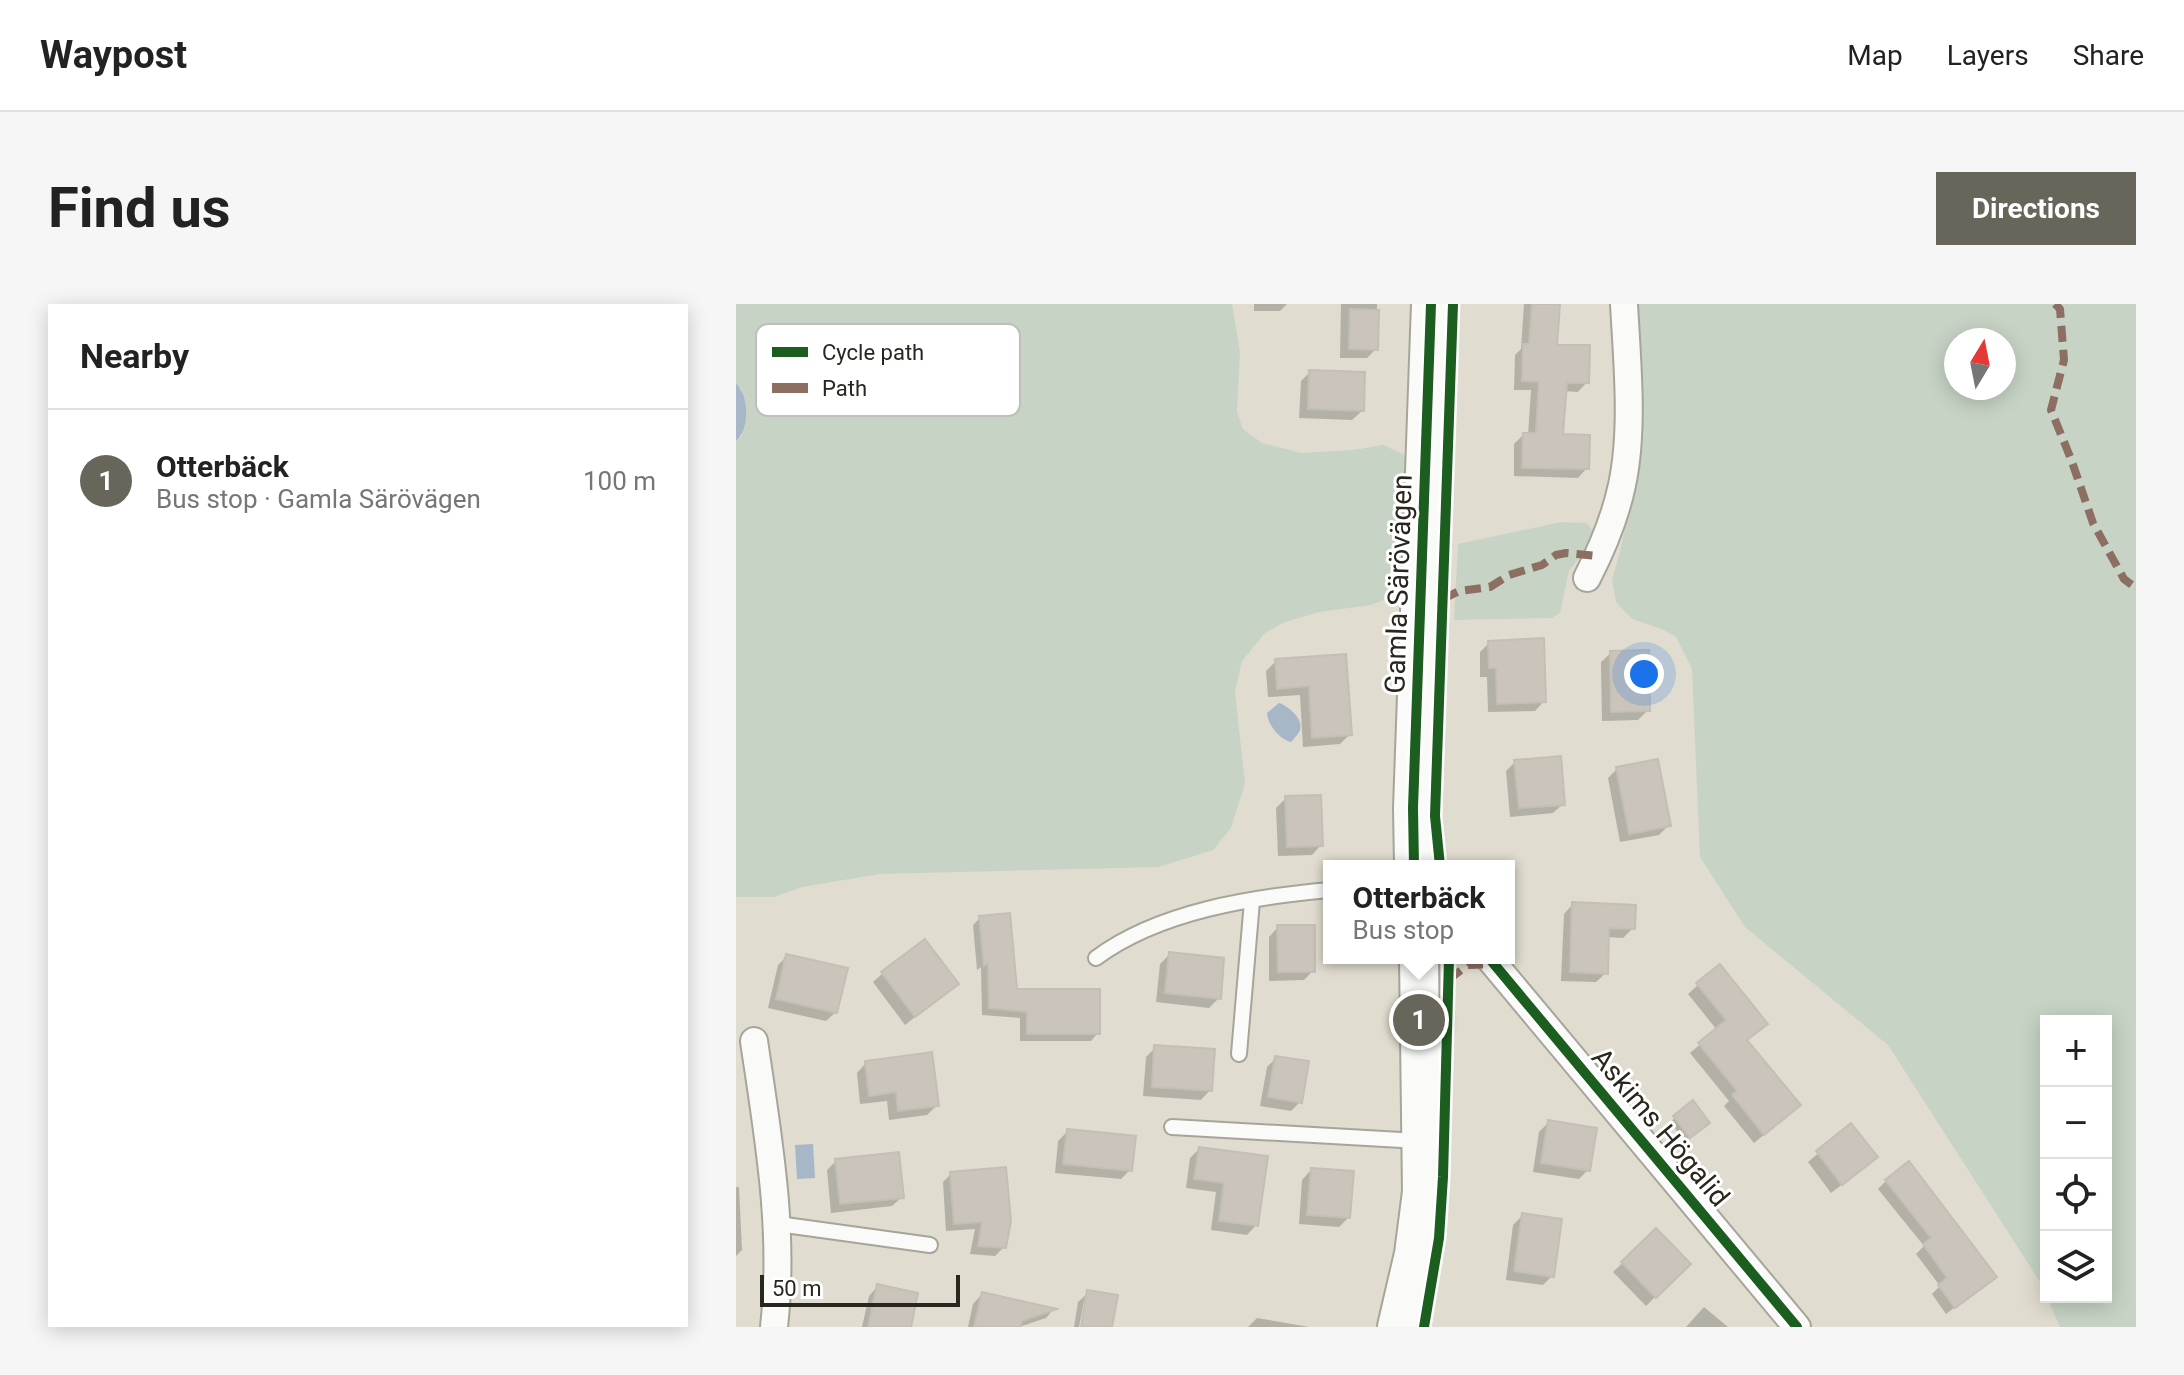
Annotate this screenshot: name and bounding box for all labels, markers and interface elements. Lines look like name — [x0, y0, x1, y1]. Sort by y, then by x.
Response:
text: Waypost — [40, 33, 187, 77]
text: Map — [1847, 39, 1903, 72]
text: Layers — [1947, 39, 2029, 72]
text: Share — [2073, 39, 2144, 72]
button: Directions — [1936, 172, 2136, 245]
text: Find us — [48, 175, 231, 241]
legend — [756, 324, 1020, 416]
north arrow — [1944, 328, 2016, 400]
text: Nearby — [80, 336, 189, 376]
text: Cycle path — [822, 340, 924, 365]
text: Path — [822, 376, 867, 401]
text: Otterbäck — [156, 449, 289, 484]
text: 1 — [99, 466, 113, 496]
text: 100 m — [583, 466, 656, 496]
street label: Gamla Särövägen — [1378, 474, 1419, 694]
text: Bus stop · Gamla Särövägen — [156, 484, 481, 514]
your location — [1624, 654, 1664, 694]
popup — [1323, 860, 1515, 964]
text: Otterbäck — [1353, 880, 1485, 915]
text: Bus stop — [1353, 915, 1454, 945]
pin: 1 — [1393, 990, 1445, 1050]
map controls — [2040, 1015, 2112, 1303]
button: + — [2040, 1015, 2112, 1087]
street label: Askims Högalid — [1585, 1042, 1736, 1213]
button: − — [2040, 1087, 2112, 1159]
button: locate — [2040, 1159, 2112, 1231]
button: layers — [2040, 1231, 2112, 1303]
scale bar — [760, 1271, 960, 1307]
text: 50 m — [772, 1276, 821, 1301]

